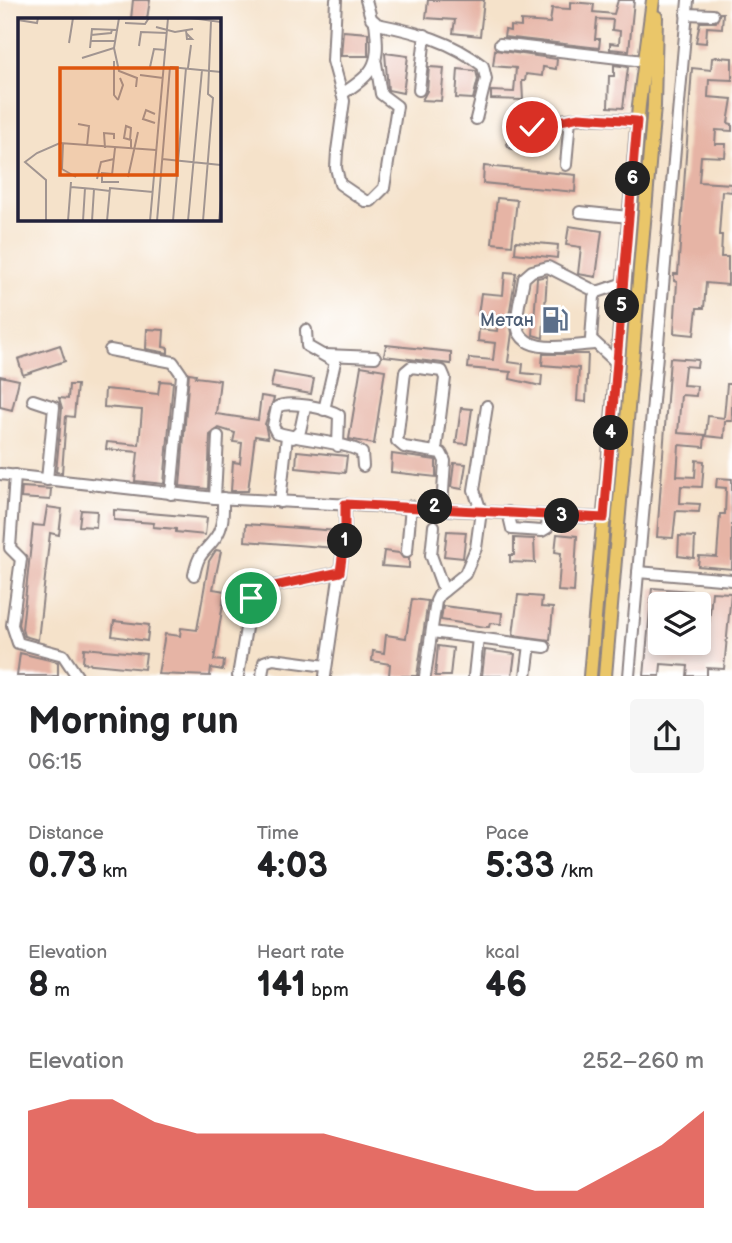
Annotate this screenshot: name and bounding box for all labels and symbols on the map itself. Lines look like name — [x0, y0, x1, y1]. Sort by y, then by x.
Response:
inset map — [18, 18, 220, 220]
pin — [502, 97, 562, 157]
pin: 6 — [616, 162, 650, 196]
pin: 5 — [604, 288, 640, 324]
fuel station icon: Метан — [540, 305, 570, 335]
place label: Метан — [480, 310, 534, 331]
pin: 4 — [594, 416, 628, 450]
pin: 2 — [418, 490, 452, 524]
pin: 3 — [544, 498, 580, 534]
pin: 1 — [328, 524, 362, 558]
pin — [221, 568, 281, 628]

